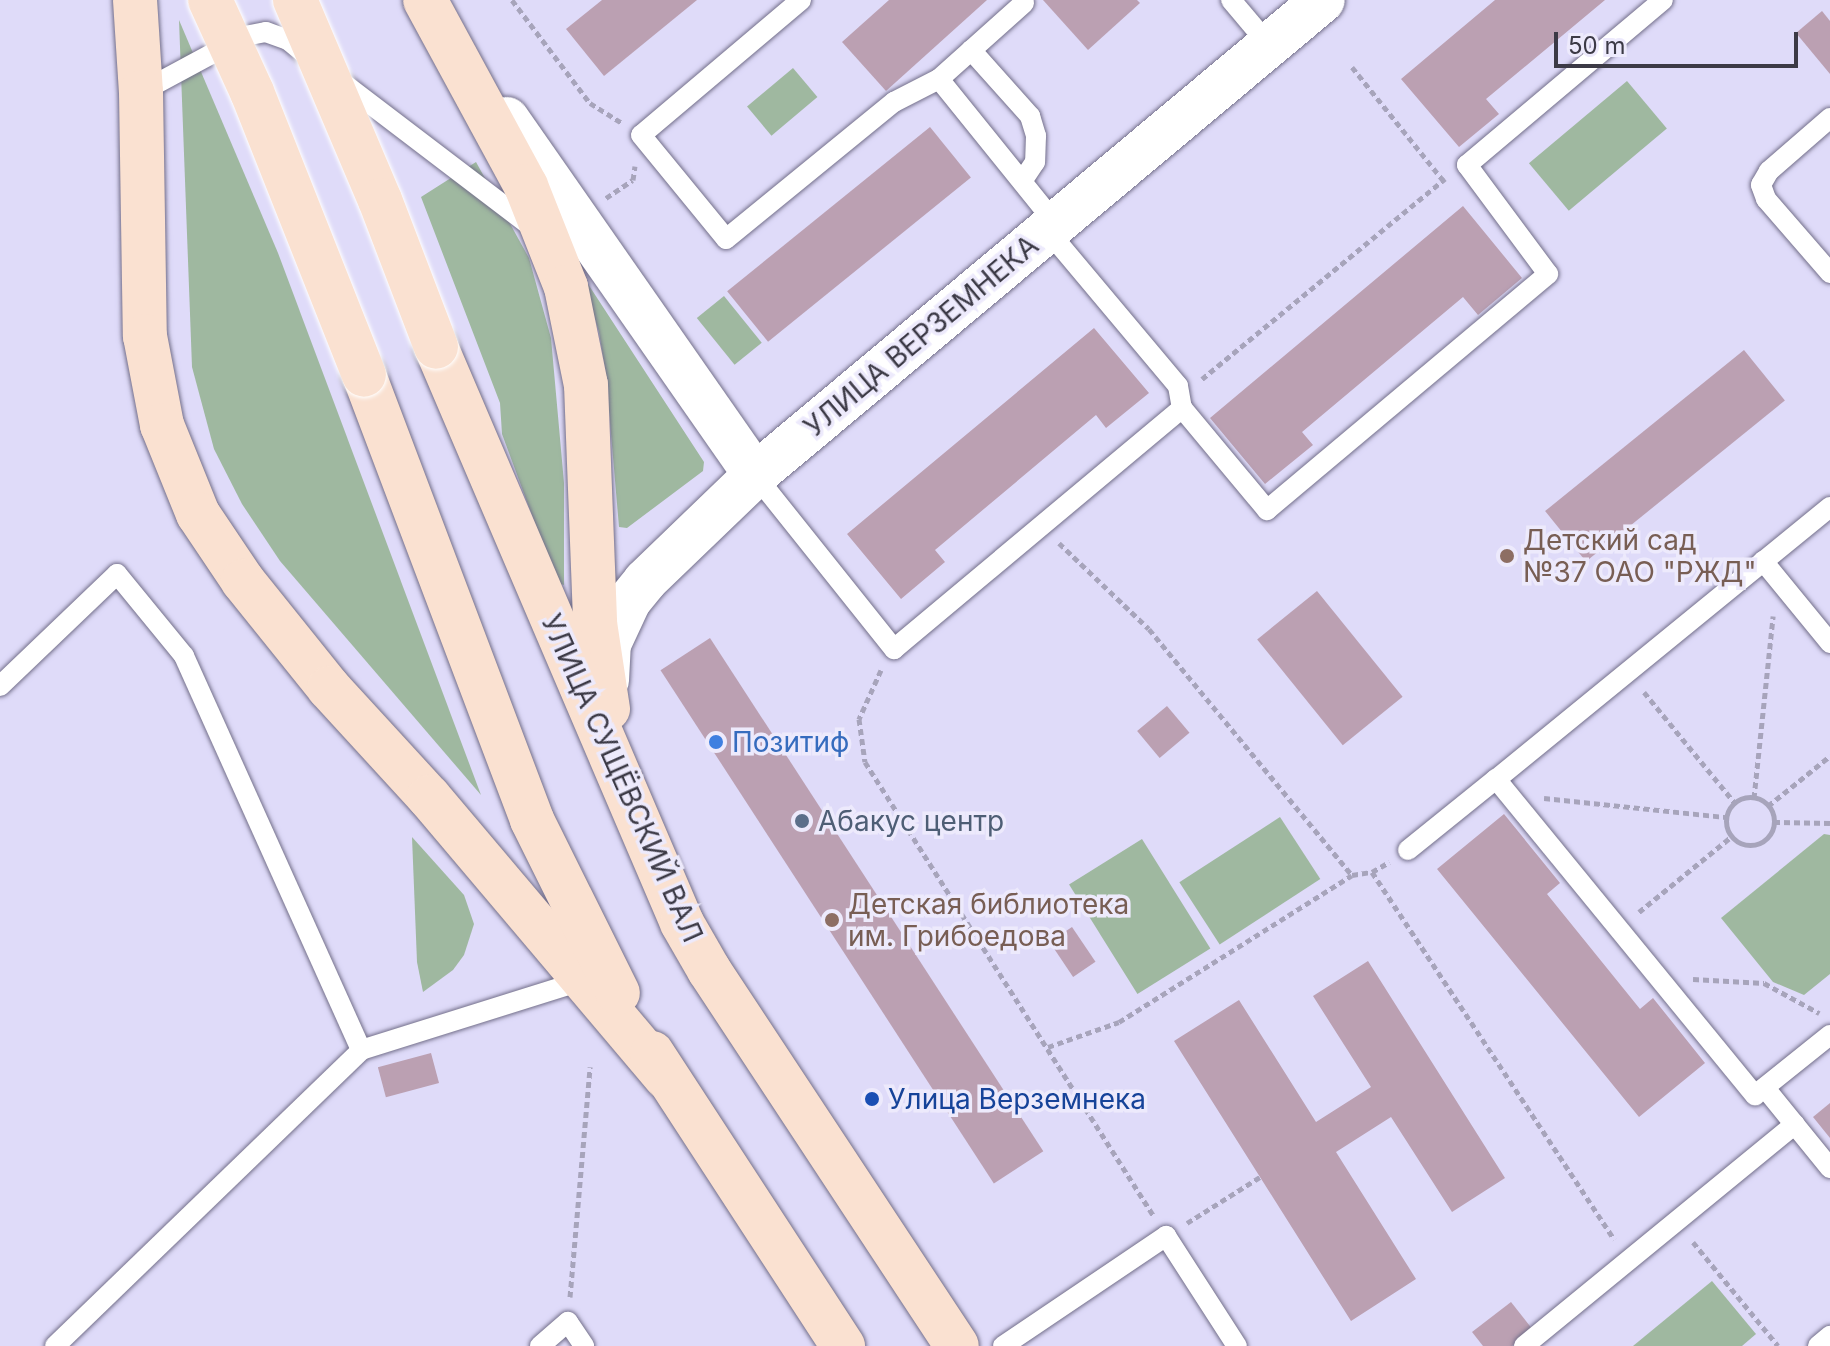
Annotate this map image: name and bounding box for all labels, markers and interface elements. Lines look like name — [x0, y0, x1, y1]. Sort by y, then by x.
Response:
scale bar — [1558, 16, 1802, 66]
text: 50 m — [1568, 31, 1626, 60]
street label: УЛИЦА ВЕРЗЕМНЕКА — [797, 228, 1045, 444]
place label: Детский сад №37 ОАО "РЖД" — [1523, 523, 1756, 589]
marker: Детский сад №37 ОАО "РЖД" — [1498, 547, 1516, 565]
street label: УЛИЦА СУЩЁВСКИЙ ВАЛ — [534, 609, 710, 947]
place label: Позитиф — [732, 725, 849, 759]
marker: Позитиф — [707, 733, 725, 751]
place label: Абакус центр — [818, 804, 1004, 838]
marker: Абакус центр — [793, 812, 811, 830]
place label: Детская библиотека им. Грибоедова — [848, 887, 1129, 953]
marker: Детская библиотека им. Грибоедова — [823, 911, 841, 929]
place label: Улица Верземнека — [888, 1082, 1146, 1116]
marker: Улица Верземнека — [863, 1090, 881, 1108]

